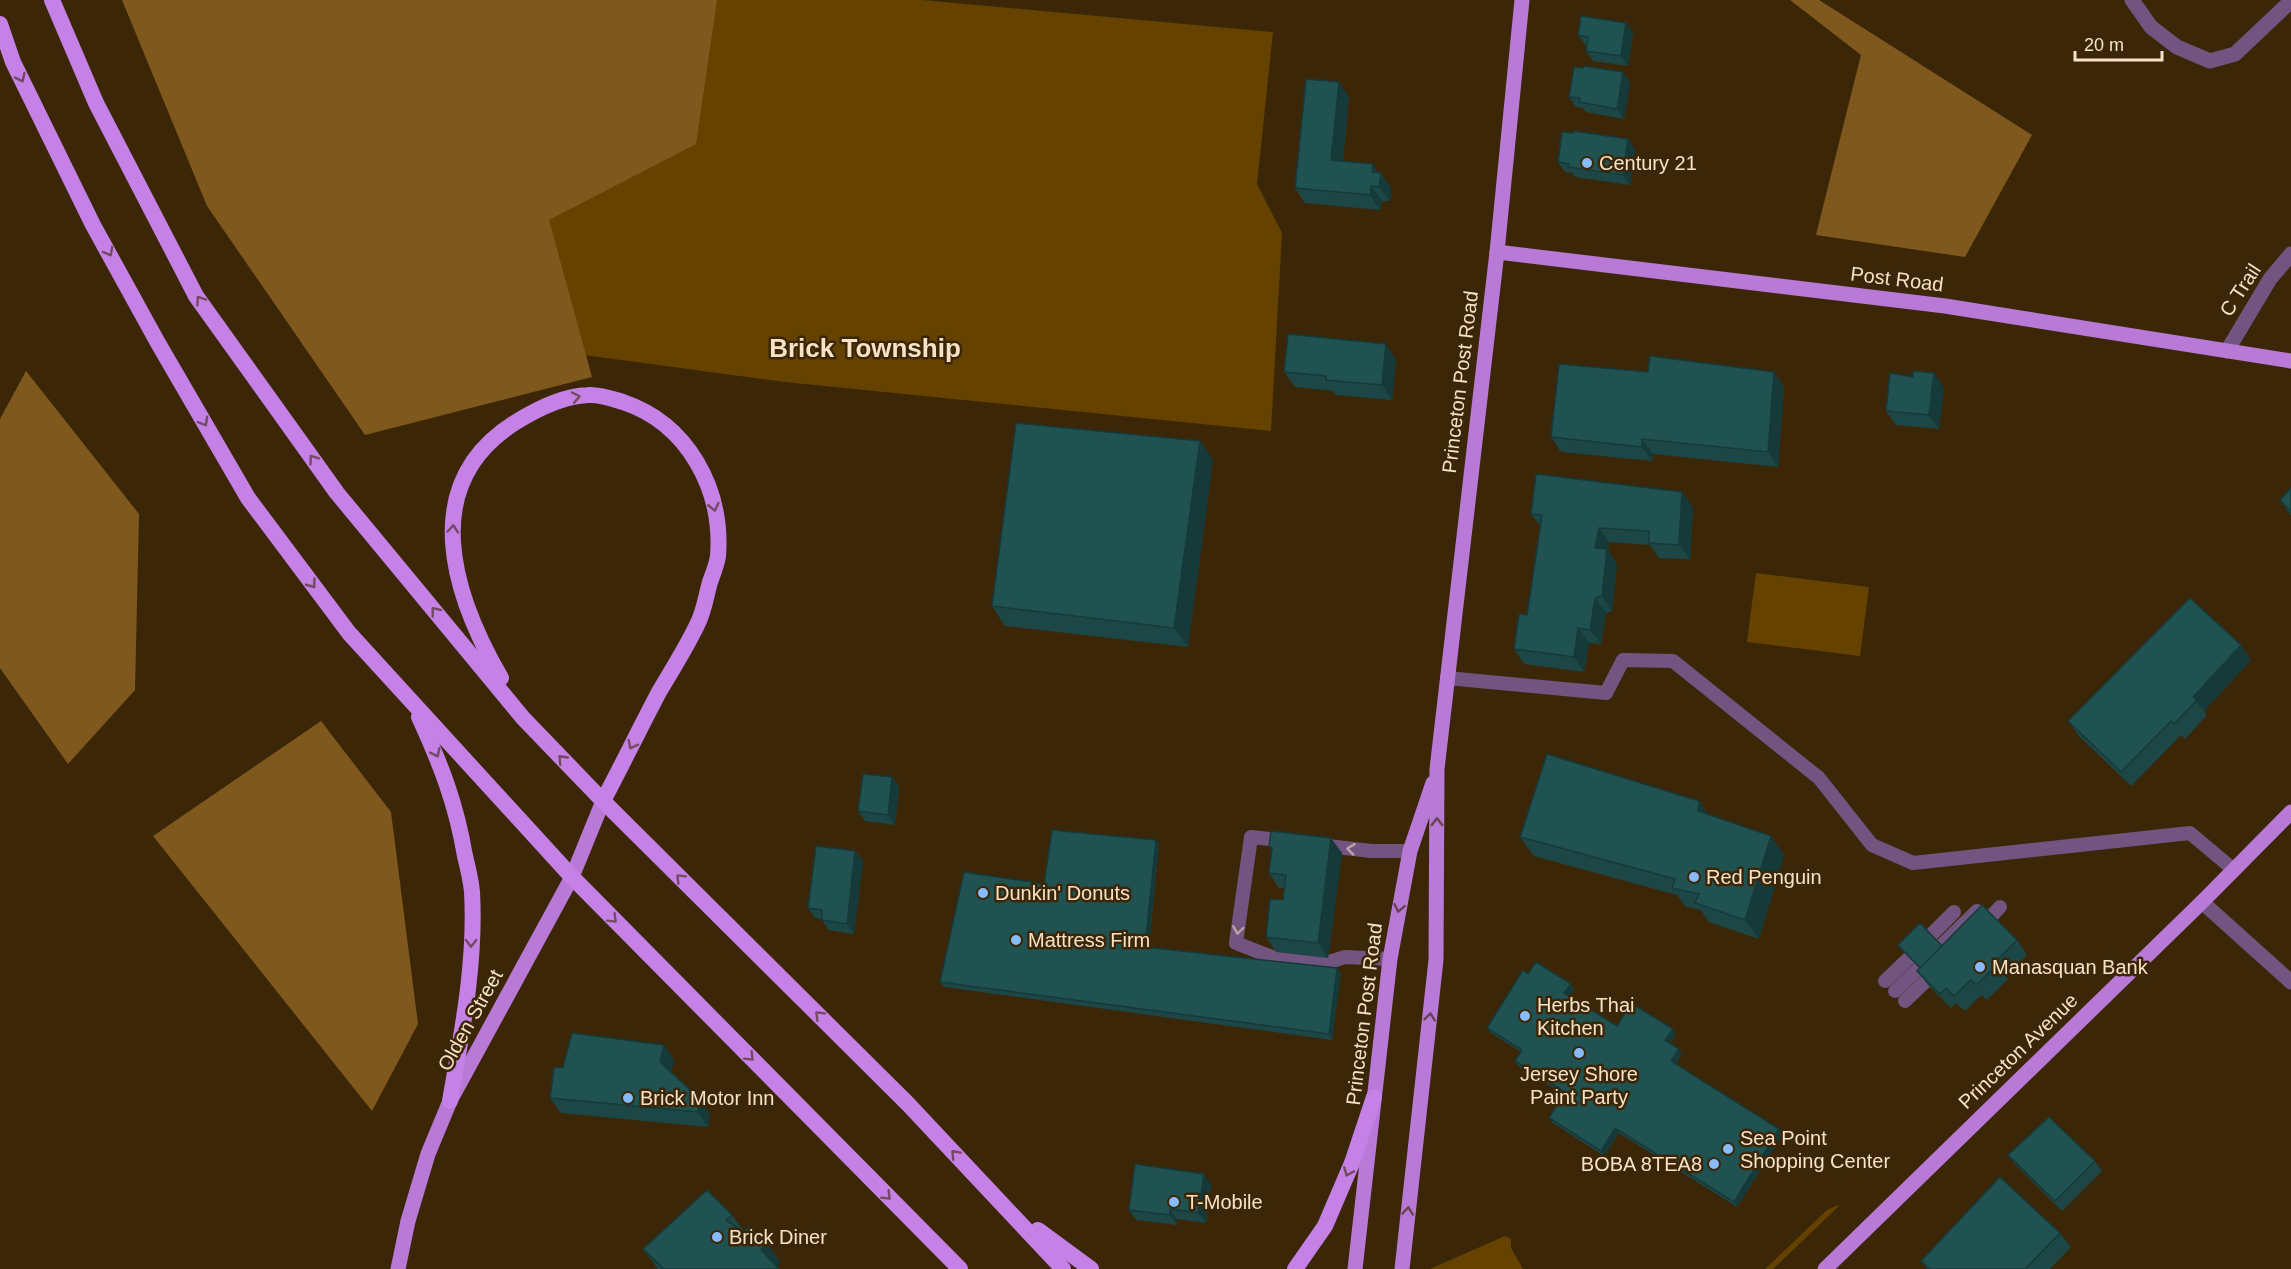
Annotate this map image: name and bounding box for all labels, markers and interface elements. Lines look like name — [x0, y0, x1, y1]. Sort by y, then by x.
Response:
scale bar — [2075, 24, 2162, 62]
text: 20 m — [2084, 35, 2124, 55]
one-way arrow — [14, 71, 26, 82]
place label: Century 21 — [1599, 152, 1697, 174]
marker: Century 21 — [1580, 156, 1594, 170]
one-way arrow — [102, 246, 113, 256]
street label: C Trail — [2215, 260, 2265, 320]
street label: Post Road — [1849, 262, 1945, 296]
street label: Princeton Post Road — [1438, 290, 1482, 474]
one-way arrow — [196, 296, 207, 307]
district label: Brick Township — [769, 333, 961, 363]
one-way arrow — [570, 391, 580, 404]
one-way arrow — [197, 416, 208, 426]
one-way arrow — [309, 455, 320, 466]
one-way arrow — [706, 502, 719, 512]
one-way arrow — [446, 524, 459, 533]
one-way arrow — [305, 578, 316, 589]
one-way arrow — [431, 607, 442, 618]
one-way arrow — [628, 739, 639, 750]
one-way arrow — [428, 747, 440, 758]
one-way arrow — [559, 755, 570, 766]
one-way arrow — [1431, 818, 1443, 827]
one-way arrow — [1347, 843, 1356, 856]
place label: Red Penguin — [1706, 866, 1822, 888]
marker: Red Penguin — [1687, 870, 1701, 884]
one-way arrow — [677, 874, 688, 885]
place label: Dunkin' Donuts — [995, 882, 1130, 904]
marker: Dunkin' Donuts — [976, 886, 990, 900]
one-way arrow — [1393, 903, 1406, 913]
one-way arrow — [605, 911, 616, 922]
street label: Princeton Post Road — [1342, 922, 1386, 1106]
one-way arrow — [1232, 925, 1244, 934]
place label: Mattress Firm — [1028, 929, 1150, 951]
marker: Mattress Firm — [1009, 933, 1023, 947]
one-way arrow — [465, 939, 478, 948]
place label: Manasquan Bank — [1992, 956, 2149, 978]
marker: Manasquan Bank — [1973, 960, 1987, 974]
street label: Olden Street — [433, 965, 507, 1074]
street label: Princeton Avenue — [1954, 989, 2082, 1113]
place label: Herbs Thai Kitchen — [1537, 994, 1634, 1039]
marker: Herbs Thai Kitchen — [1518, 1009, 1532, 1023]
one-way arrow — [815, 1011, 825, 1022]
one-way arrow — [1423, 1012, 1436, 1022]
marker: Jersey Shore Paint Party — [1572, 1046, 1586, 1060]
one-way arrow — [743, 1051, 754, 1061]
place label: Jersey Shore Paint Party — [1520, 1063, 1638, 1108]
place label: Brick Motor Inn — [640, 1087, 774, 1109]
marker: Brick Motor Inn — [621, 1091, 635, 1105]
place label: Sea Point Shopping Center — [1740, 1127, 1890, 1172]
marker: Sea Point Shopping Center — [1721, 1142, 1735, 1156]
one-way arrow — [952, 1150, 963, 1161]
place label: BOBA 8TEA8 — [1581, 1153, 1702, 1175]
marker: BOBA 8TEA8 — [1707, 1157, 1721, 1171]
one-way arrow — [1343, 1165, 1355, 1176]
one-way arrow — [880, 1188, 891, 1199]
place label: T-Mobile — [1186, 1191, 1263, 1213]
marker: T-Mobile — [1167, 1195, 1181, 1209]
one-way arrow — [1402, 1206, 1414, 1215]
place label: Brick Diner — [729, 1226, 827, 1248]
marker: Brick Diner — [710, 1230, 724, 1244]

